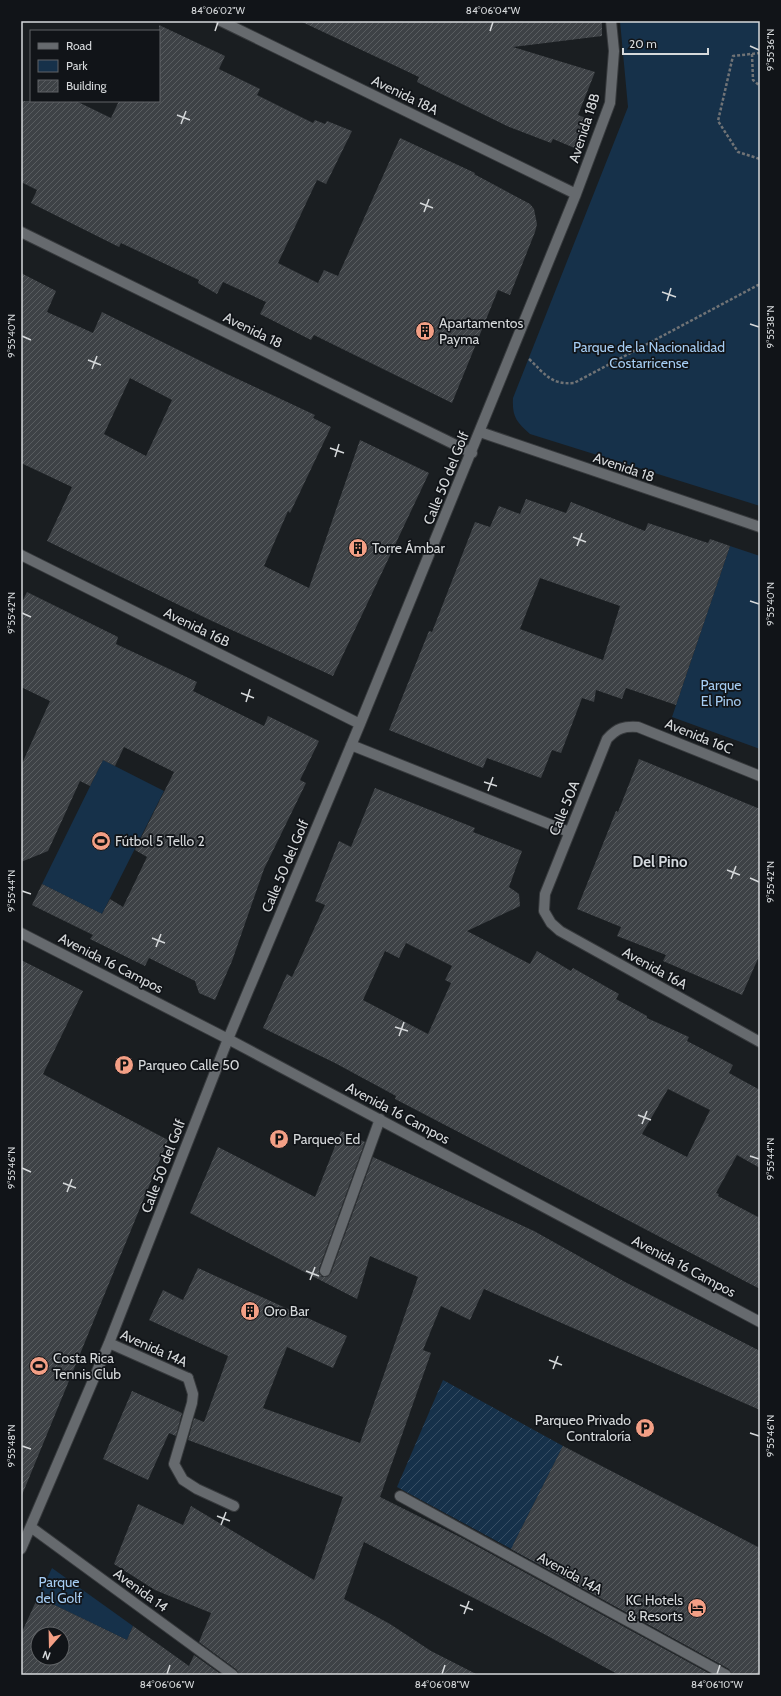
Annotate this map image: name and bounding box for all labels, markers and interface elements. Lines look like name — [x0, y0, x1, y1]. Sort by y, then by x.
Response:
text: 84°06'02"W — [191, 4, 246, 17]
text: 84°06'04"W — [466, 4, 521, 17]
text: 9°55'36"N — [764, 29, 777, 71]
legend — [30, 30, 160, 102]
scale bar — [623, 30, 708, 56]
text: 20 m — [629, 36, 657, 51]
text: Road — [66, 38, 92, 53]
text: Park — [66, 58, 88, 73]
street label: Avenida 18A — [369, 71, 442, 119]
text: Building — [66, 78, 108, 93]
street label: Avenida 18B — [564, 91, 604, 165]
text: 9°55'38"N — [764, 306, 777, 348]
street label: Avenida 18 — [220, 308, 286, 352]
text: 9°55'40"N — [5, 314, 18, 358]
place label: Apartamentos Payma — [439, 314, 524, 348]
building icon: Apartamentos Payma — [414, 320, 436, 342]
park label: Parque de la Nacionalidad Costarricense — [573, 338, 725, 372]
street label: Calle 50 del Golf — [419, 428, 473, 527]
street label: Avenida 18 — [591, 448, 657, 486]
building icon: Torre Ámbar — [347, 537, 369, 559]
place label: Torre Ámbar — [372, 539, 445, 557]
text: 9°55'40"N — [764, 582, 777, 626]
text: 9°55'42"N — [5, 592, 18, 634]
street label: Avenida 16B — [161, 603, 233, 651]
park label: Parque El Pino — [700, 676, 742, 710]
street label: Avenida 16C — [662, 714, 736, 758]
street label: Calle 50A — [545, 777, 583, 838]
street label: Calle 50 del Golf — [257, 817, 313, 915]
sports icon: Fútbol 5 Tello 2 — [90, 830, 112, 852]
place label: Fútbol 5 Tello 2 — [115, 832, 205, 850]
district label: Del Pino — [632, 853, 688, 871]
text: 9°55'42"N — [764, 861, 777, 903]
text: 9°55'44"N — [5, 870, 18, 912]
street label: Avenida 16 Campos — [56, 929, 167, 997]
street label: Avenida 16A — [619, 943, 691, 993]
parking icon: Parqueo Calle 50 — [113, 1054, 135, 1076]
place label: Parqueo Calle 50 — [138, 1056, 240, 1074]
street label: Avenida 16 Campos — [343, 1078, 453, 1148]
street label: Calle 50 del Golf — [137, 1116, 189, 1215]
parking icon: Parqueo Ed — [268, 1128, 290, 1150]
place label: Parqueo Ed — [293, 1130, 360, 1148]
text: 9°55'44"N — [764, 1138, 777, 1180]
text: 9°55'46"N — [5, 1147, 18, 1189]
street label: Avenida 16 Campos — [629, 1231, 739, 1301]
building icon: Oro Bar — [239, 1300, 261, 1322]
place label: Oro Bar — [264, 1302, 310, 1320]
street label: Avenida 14A — [118, 1325, 191, 1371]
place label: Costa Rica Tennis Club — [53, 1349, 121, 1383]
sports icon: Costa Rica Tennis Club — [28, 1355, 50, 1377]
place label: Parqueo Privado Contraloría — [535, 1411, 631, 1445]
text: 9°55'46"N — [764, 1415, 777, 1457]
parking icon: Parqueo Privado Contraloría — [634, 1417, 656, 1439]
text: 9°55'48"N — [5, 1424, 18, 1468]
street label: Avenida 14A — [534, 1548, 606, 1598]
street label: Avenida 14 — [110, 1564, 172, 1616]
park label: Parque del Golf — [36, 1573, 83, 1607]
place label: KC Hotels & Resorts — [625, 1591, 683, 1625]
hotel icon: KC Hotels & Resorts — [686, 1597, 708, 1619]
north arrow — [30, 1626, 70, 1666]
text: N — [41, 1647, 53, 1663]
text: 84°06'06"W — [140, 1678, 195, 1691]
text: 84°06'08"W — [415, 1678, 470, 1691]
text: 84°06'10"W — [691, 1678, 744, 1691]

